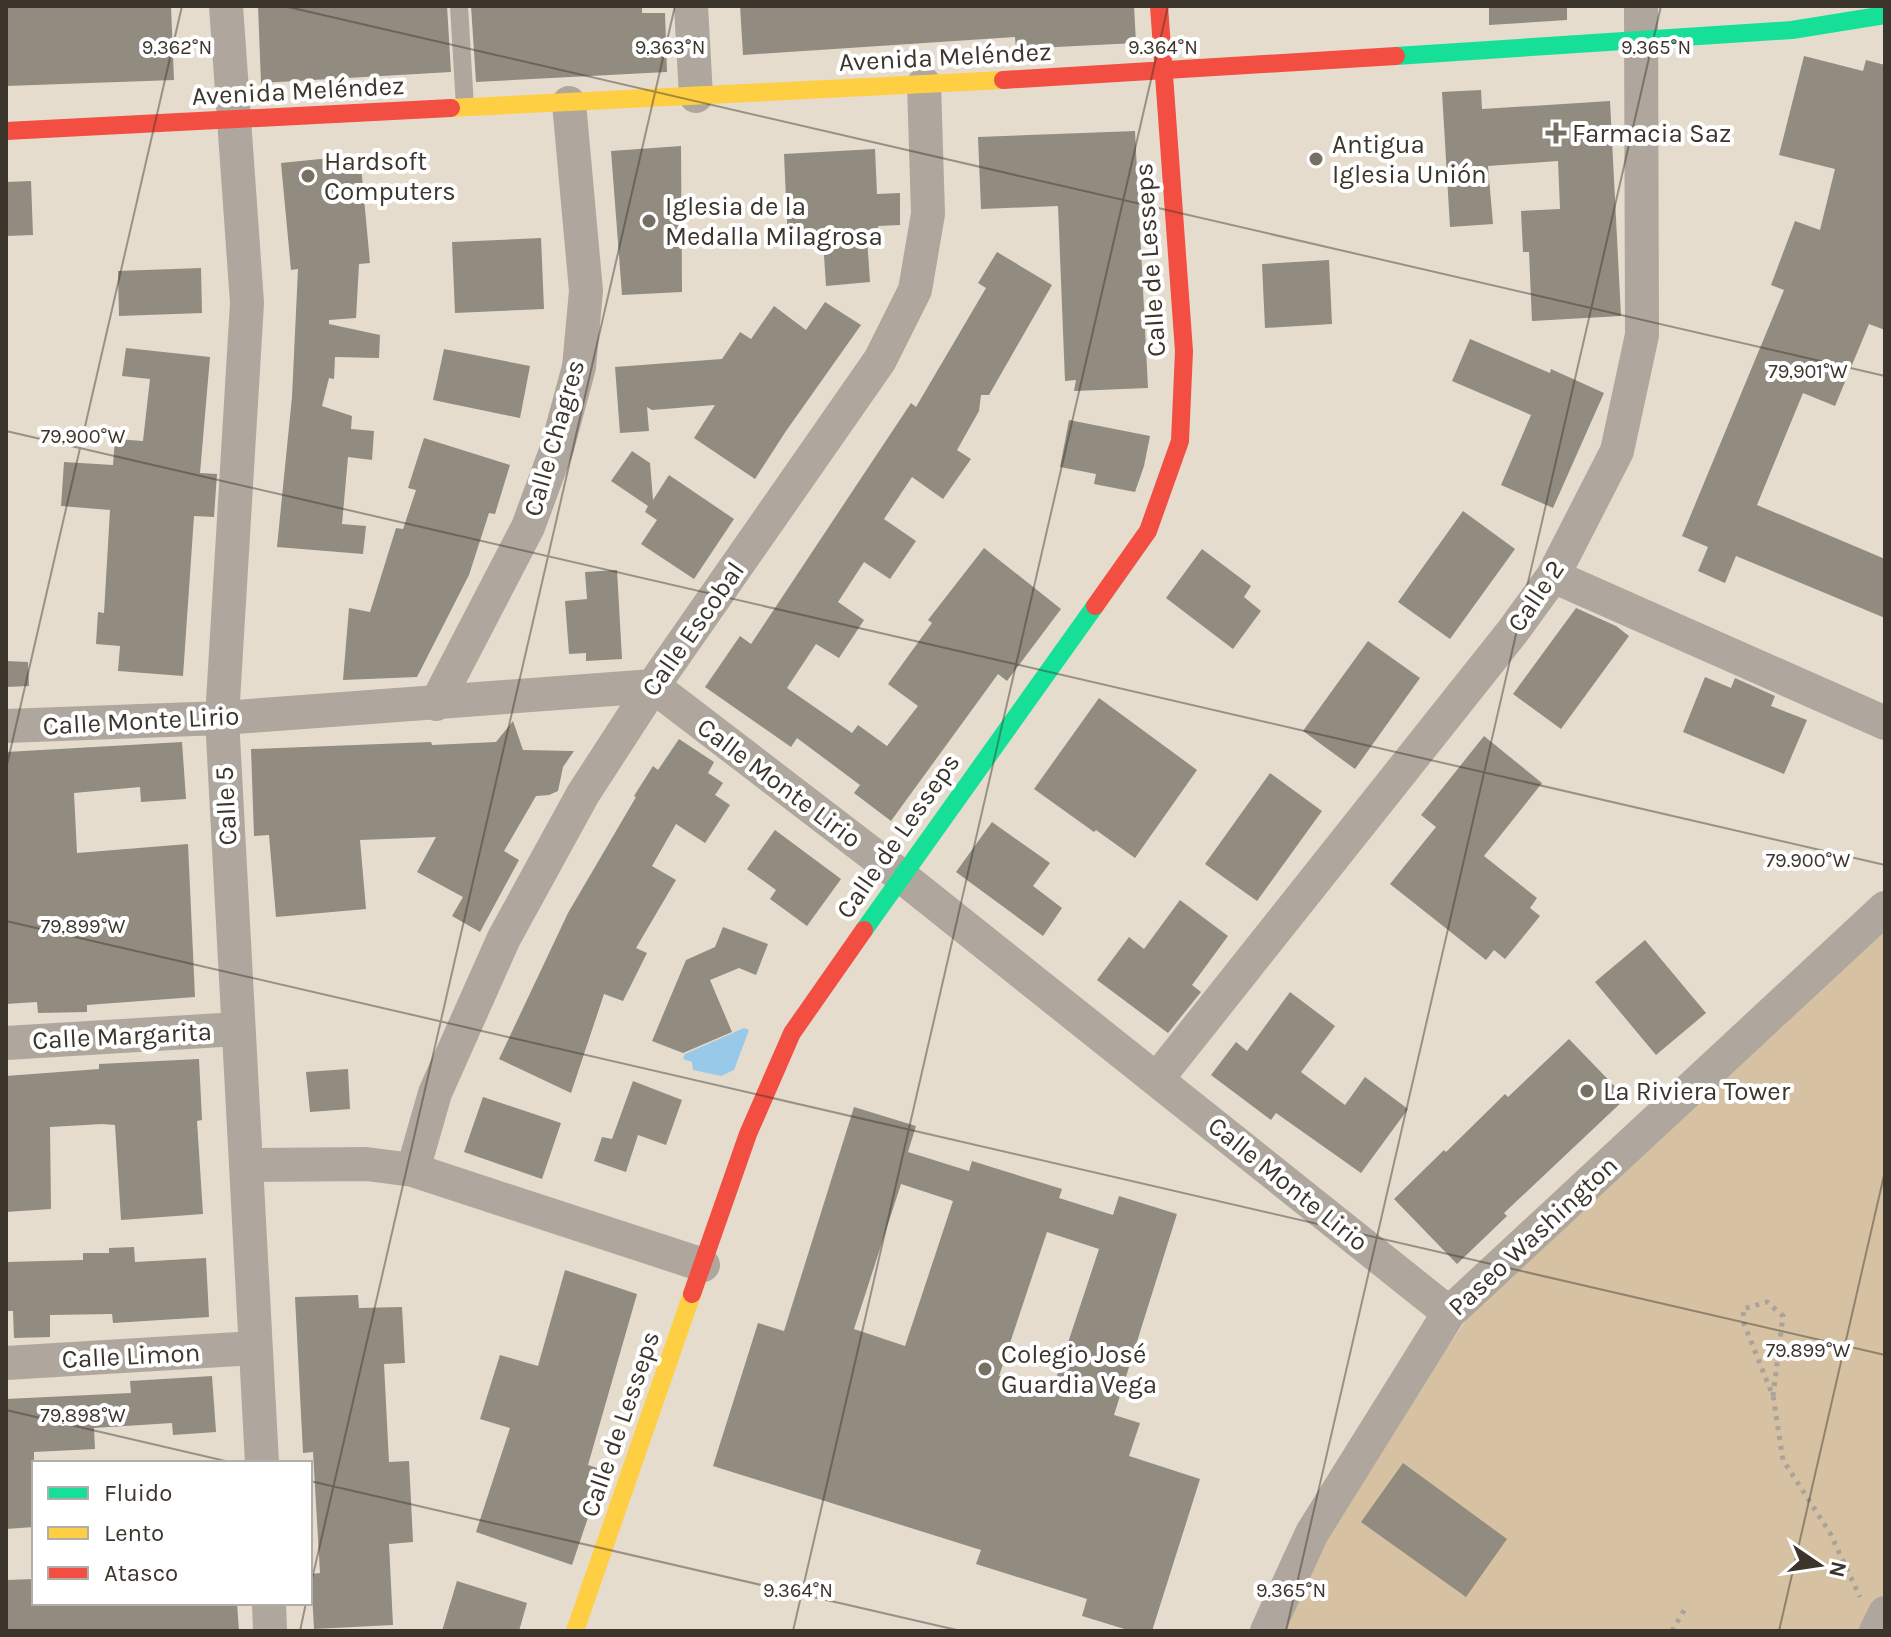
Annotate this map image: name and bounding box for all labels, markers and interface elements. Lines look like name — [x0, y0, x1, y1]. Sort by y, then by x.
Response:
text: 9.362°N — [142, 36, 212, 59]
text: 9.363°N — [635, 36, 705, 59]
street label: Avenida Meléndez — [838, 36, 1052, 78]
text: 9.364°N — [1128, 36, 1198, 59]
text: 9.365°N — [1621, 36, 1691, 59]
street label: Avenida Meléndez — [191, 70, 405, 112]
place label: Farmacia Saz — [1572, 118, 1731, 149]
marker: Farmacia Saz — [1547, 124, 1565, 142]
place label: Antigua Iglesia Unión — [1332, 129, 1487, 190]
place label: Hardsoft Computers — [324, 146, 456, 207]
marker: Antigua Iglesia Unión — [1307, 150, 1325, 168]
street label: Calle de Lesseps — [1128, 162, 1172, 358]
marker: Hardsoft Computers — [299, 167, 317, 185]
place label: Iglesia de la Medalla Milagrosa — [665, 191, 883, 252]
marker: Iglesia de la Medalla Milagrosa — [640, 212, 658, 230]
street label: Calle Chagres — [517, 356, 591, 520]
text: 79.901°W — [1768, 360, 1848, 383]
text: 79.900°W — [41, 425, 125, 448]
street label: Calle 2 — [1501, 554, 1571, 638]
street label: Calle Escobal — [635, 556, 751, 702]
street label: Calle Monte Lirio — [42, 700, 240, 742]
street label: Calle Monte Lirio — [691, 711, 867, 855]
street label: Calle de Lesseps — [830, 748, 966, 924]
street label: Calle 5 — [208, 766, 244, 846]
text: 79.900°W — [1766, 849, 1850, 872]
text: 79.899°W — [41, 915, 125, 938]
street label: Calle Margarita — [31, 1016, 213, 1056]
place label: La Riviera Tower — [1603, 1076, 1791, 1107]
marker: La Riviera Tower — [1578, 1082, 1596, 1100]
street label: Calle Monte Lirio — [1202, 1110, 1374, 1258]
street label: Paseo Washington — [1442, 1150, 1624, 1322]
street label: Calle de Lesseps — [574, 1327, 666, 1521]
street label: Calle Limon — [61, 1337, 201, 1375]
place label: Colegio José Guardia Vega — [1001, 1339, 1157, 1400]
text: 79.899°W — [1766, 1339, 1850, 1362]
marker: Colegio José Guardia Vega — [976, 1360, 994, 1378]
text: 79.898°W — [40, 1404, 126, 1427]
legend — [32, 1461, 312, 1605]
text: Fluido — [104, 1479, 172, 1507]
text: Lento — [104, 1519, 164, 1547]
north arrow — [1779, 1525, 1859, 1605]
text: Atasco — [104, 1559, 178, 1587]
text: N — [1823, 1559, 1852, 1580]
text: 9.364°N — [763, 1579, 833, 1602]
text: 9.365°N — [1256, 1579, 1326, 1602]

